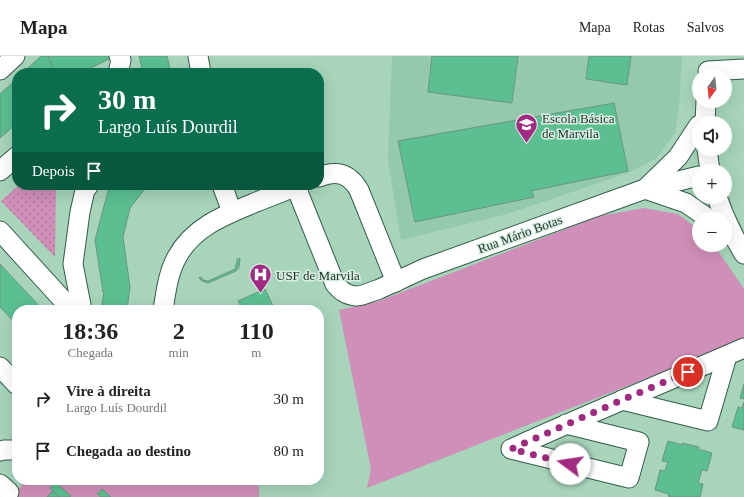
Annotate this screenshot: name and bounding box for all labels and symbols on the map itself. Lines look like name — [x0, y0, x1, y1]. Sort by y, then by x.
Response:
north arrow — [692, 68, 732, 108]
place label: Escola Básica de Marvila — [542, 111, 615, 141]
school or university icon: Escola Básica de Marvila — [514, 112, 540, 145]
street label: Rua Mário Botas — [476, 212, 564, 256]
hospital icon: USF de Marvila — [247, 262, 273, 295]
place label: USF de Marvila — [276, 268, 360, 283]
pin — [671, 355, 705, 389]
position arrow — [549, 443, 591, 485]

